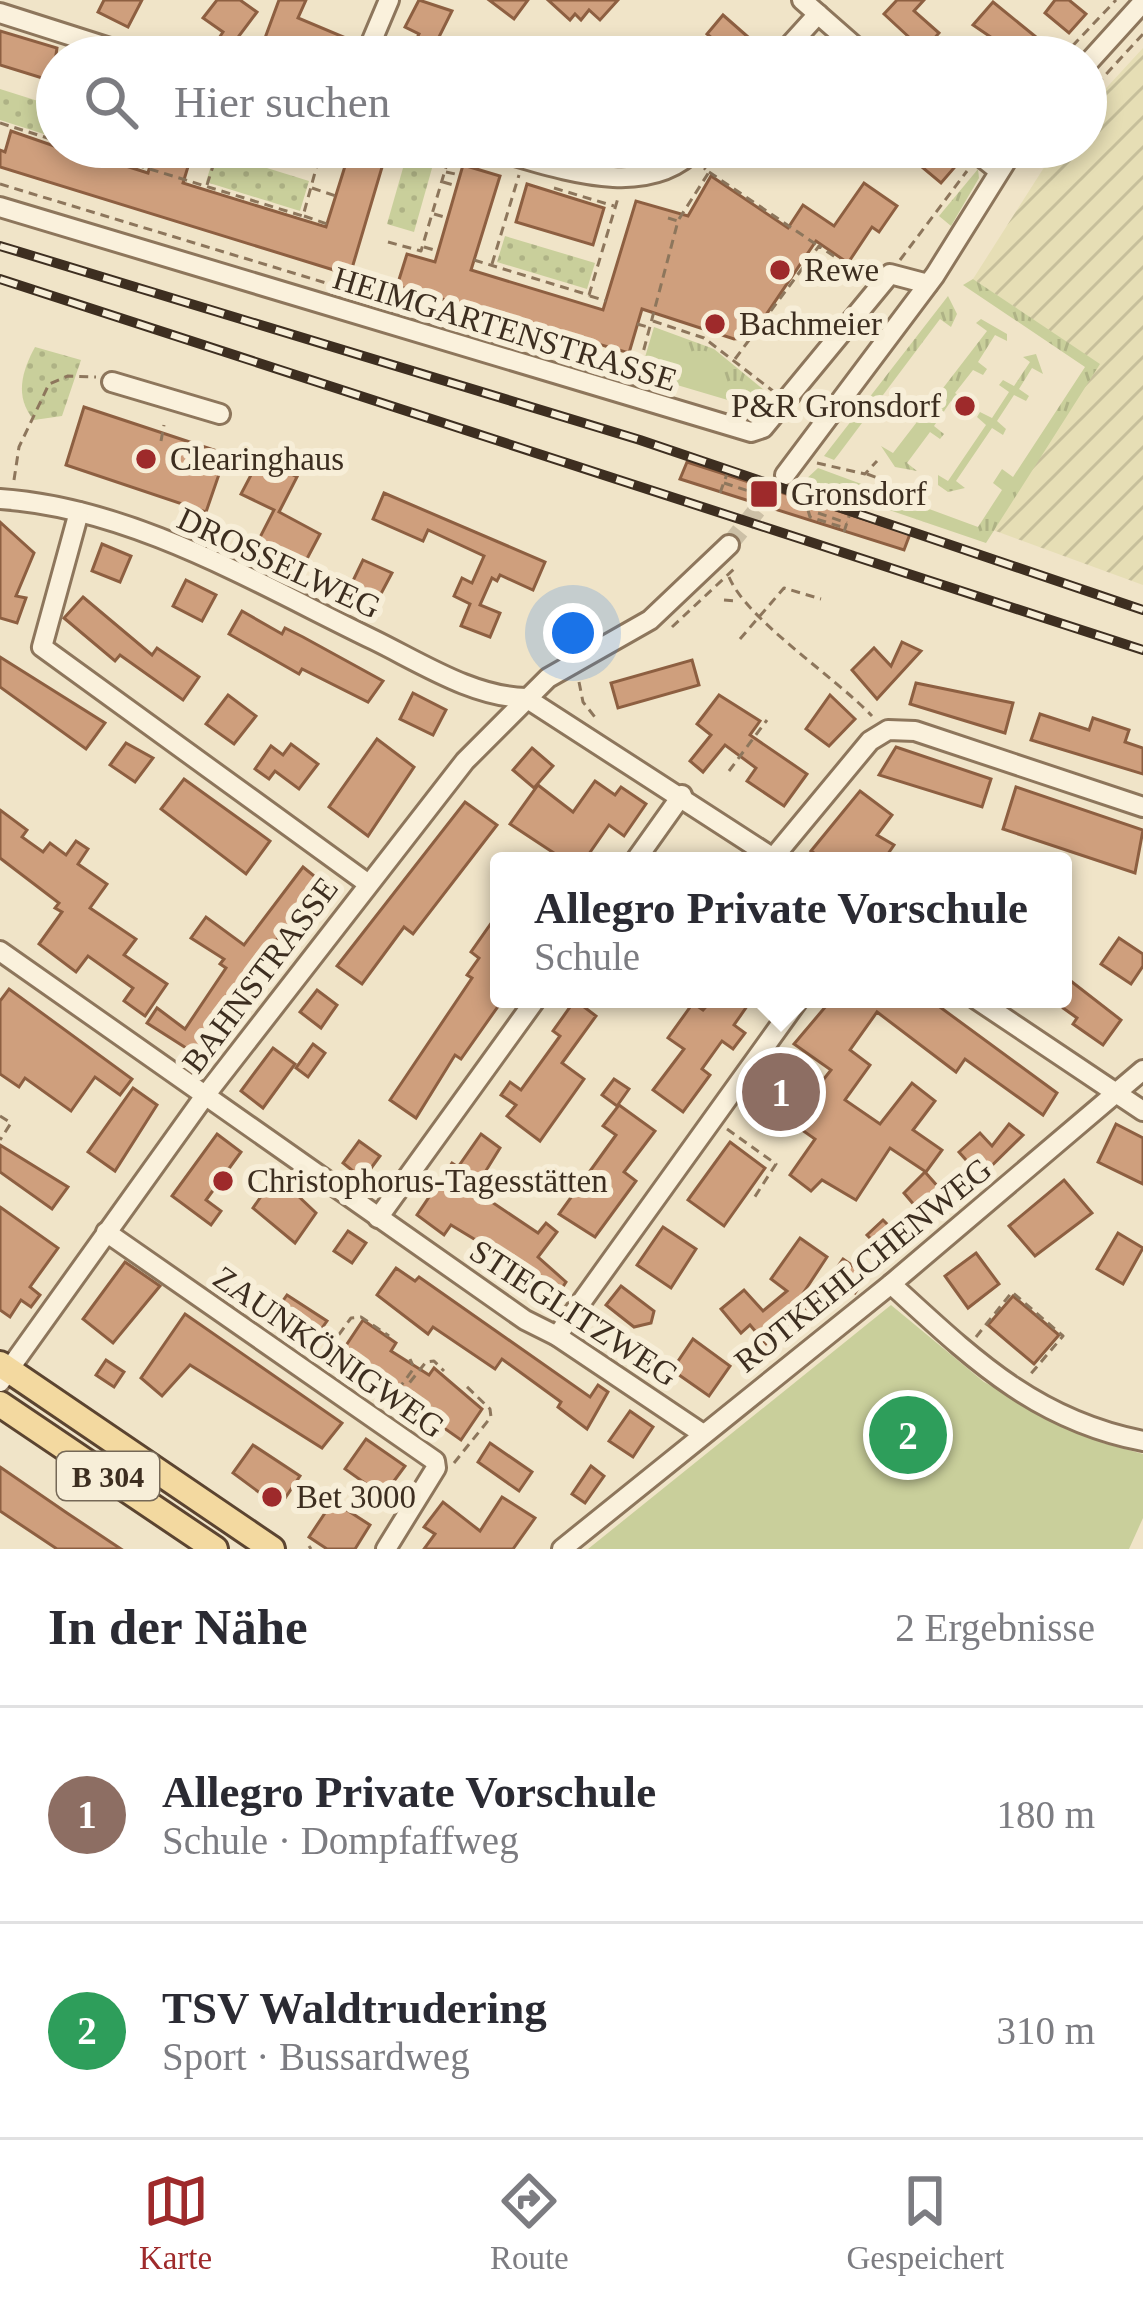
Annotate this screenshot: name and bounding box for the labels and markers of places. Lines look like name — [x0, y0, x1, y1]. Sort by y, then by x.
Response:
place label: Rewe — [804, 252, 879, 288]
marker: Rewe — [767, 257, 793, 283]
place label: Bachmeier — [739, 306, 882, 342]
marker: Bachmeier — [702, 311, 728, 337]
place label: P&R Gronsdorf — [731, 388, 941, 424]
marker: P&R Gronsdorf — [952, 393, 978, 419]
place label: Clearinghaus — [170, 441, 344, 477]
marker: Clearinghaus — [133, 446, 159, 472]
place label: Gronsdorf — [791, 476, 927, 512]
marker: Gronsdorf — [748, 478, 780, 510]
pin: 1 — [742, 1047, 820, 1137]
place label: Christophorus-Tagesstätten — [247, 1163, 608, 1199]
marker: Christophorus-Tagesstätten — [210, 1168, 236, 1194]
pin: 2 — [869, 1390, 947, 1480]
place label: Bet 3000 — [296, 1479, 416, 1515]
marker: Bet 3000 — [259, 1484, 285, 1510]

